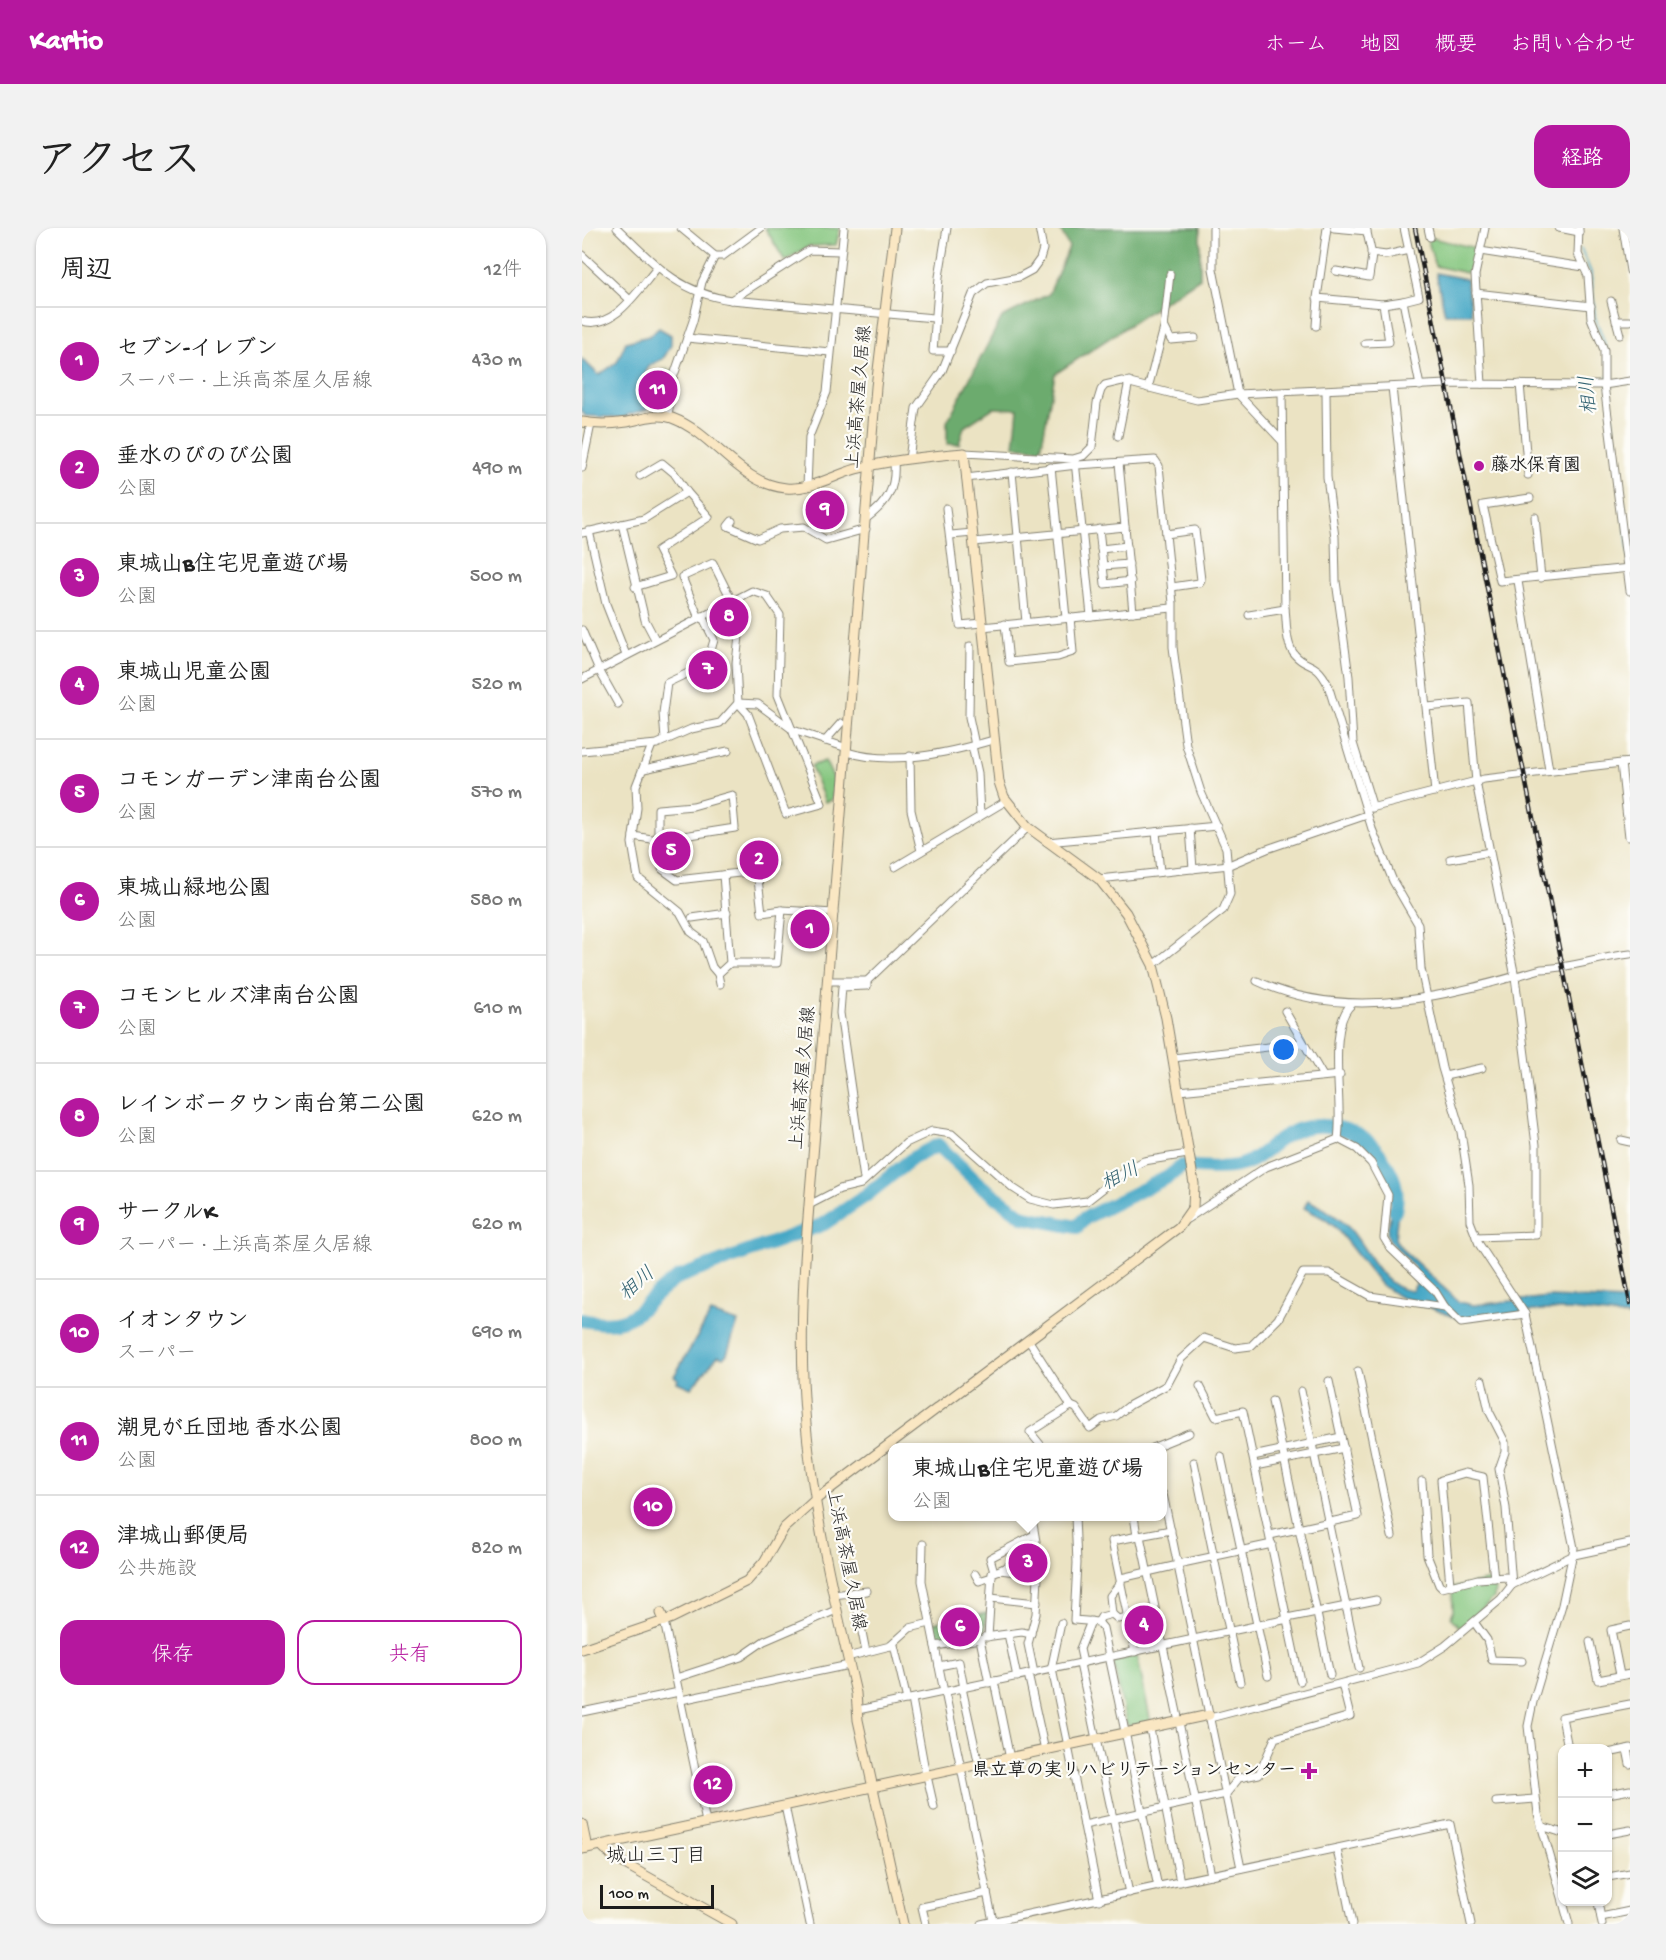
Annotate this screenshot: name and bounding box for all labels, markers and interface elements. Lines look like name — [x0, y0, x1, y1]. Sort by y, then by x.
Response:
text: Kartio — [30, 26, 103, 59]
text: ホーム — [1265, 34, 1327, 59]
text: 地図 — [1360, 34, 1402, 59]
text: 概要 — [1435, 34, 1477, 59]
text: お問い合わせ — [1510, 34, 1636, 59]
button: 経路 — [1534, 125, 1630, 188]
text: アクセス — [36, 140, 201, 189]
text: 周辺 — [60, 257, 112, 288]
text: 12件 — [484, 260, 522, 283]
street label: 上浜高茶屋久居線 — [842, 324, 877, 470]
text: セブン-イレブン — [117, 337, 278, 363]
text: 1 — [75, 350, 84, 373]
text: 430 m — [472, 350, 522, 373]
pin: 11 — [638, 368, 678, 412]
text: スーパー · 上浜高茶屋久居線 — [117, 371, 372, 394]
water label: 相川 — [1576, 374, 1603, 416]
text: 垂水のびのび公園 — [117, 445, 293, 471]
place label: 藤水保育園 — [1491, 455, 1581, 477]
text: 2 — [75, 458, 84, 481]
text: 490 m — [472, 458, 522, 481]
marker: 藤水保育園 — [1472, 459, 1486, 473]
text: 公園 — [117, 479, 157, 502]
pin: 9 — [806, 488, 844, 532]
text: 東城山B住宅児童遊び場 — [117, 553, 348, 579]
text: 3 — [74, 566, 85, 589]
text: 500 m — [470, 566, 522, 589]
text: 公園 — [117, 587, 157, 610]
pin: 8 — [710, 594, 748, 640]
pin: 7 — [688, 648, 728, 692]
text: 東城山児童公園 — [117, 661, 271, 687]
text: 4 — [75, 674, 84, 697]
text: 520 m — [471, 674, 522, 697]
text: 公園 — [117, 695, 157, 718]
text: コモンガーデン津南台公園 — [117, 769, 381, 795]
text: 5 — [74, 782, 85, 805]
text: 570 m — [471, 782, 522, 805]
text: 公園 — [117, 803, 157, 826]
pin: 5 — [652, 828, 691, 874]
pin: 2 — [740, 838, 778, 882]
text: 東城山緑地公園 — [117, 877, 271, 903]
text: 6 — [74, 890, 85, 913]
text: 580 m — [470, 890, 522, 913]
pin: 1 — [790, 906, 830, 952]
text: 公園 — [117, 911, 157, 934]
text: コモンヒルズ津南台公園 — [117, 985, 359, 1011]
text: 7 — [74, 998, 85, 1021]
text: 610 m — [473, 998, 522, 1021]
street label: 上浜高茶屋久居線 — [786, 1005, 821, 1151]
text: 公園 — [117, 1019, 157, 1042]
your location — [1269, 1035, 1298, 1064]
text: レインボータウン南台第二公園 — [117, 1093, 425, 1119]
text: 8 — [74, 1106, 85, 1129]
text: 620 m — [472, 1106, 522, 1129]
text: 公園 — [117, 1127, 157, 1150]
water label: 相川 — [1098, 1158, 1144, 1197]
text: サークルK — [117, 1201, 216, 1227]
text: 9 — [74, 1214, 85, 1237]
text: 620 m — [472, 1214, 522, 1237]
text: スーパー · 上浜高茶屋久居線 — [117, 1235, 372, 1258]
water label: 相川 — [615, 1262, 661, 1307]
text: イオンタウン — [117, 1309, 249, 1335]
text: 10 — [70, 1322, 89, 1345]
text: 690 m — [472, 1322, 522, 1345]
text: スーパー — [117, 1343, 196, 1366]
text: 潮見が丘団地 香水公園 — [117, 1417, 342, 1443]
text: 11 — [71, 1430, 88, 1453]
text: 800 m — [469, 1430, 522, 1453]
popup — [888, 1443, 1167, 1521]
text: 公園 — [117, 1451, 157, 1474]
text: 東城山B住宅児童遊び場 — [912, 1458, 1143, 1484]
pin: 10 — [634, 1484, 672, 1530]
street label: 上浜高茶屋久居線 — [821, 1487, 870, 1633]
text: 公園 — [912, 1492, 952, 1515]
text: 津城山郵便局 — [117, 1525, 249, 1551]
text: 12 — [71, 1538, 88, 1561]
text: 820 m — [471, 1538, 522, 1561]
pin: 3 — [1008, 1540, 1048, 1586]
text: 公共施設 — [117, 1559, 197, 1582]
pin: 4 — [1124, 1602, 1164, 1648]
pin: 6 — [940, 1604, 980, 1650]
button: 保存 — [60, 1620, 285, 1685]
button: 共有 — [297, 1620, 522, 1685]
map controls — [1558, 1744, 1612, 1906]
button: + — [1558, 1744, 1612, 1798]
place label: 県立草の実リハビリテーションセンター — [972, 1760, 1296, 1782]
pin: 12 — [694, 1762, 732, 1808]
marker: 県立草の実リハビリテーションセンター — [1300, 1762, 1318, 1780]
button: − — [1558, 1798, 1612, 1852]
district label: 城山三丁目 — [606, 1845, 706, 1869]
button: layers — [1558, 1852, 1612, 1906]
scale bar — [600, 1882, 714, 1910]
text: 100 m — [609, 1886, 649, 1905]

